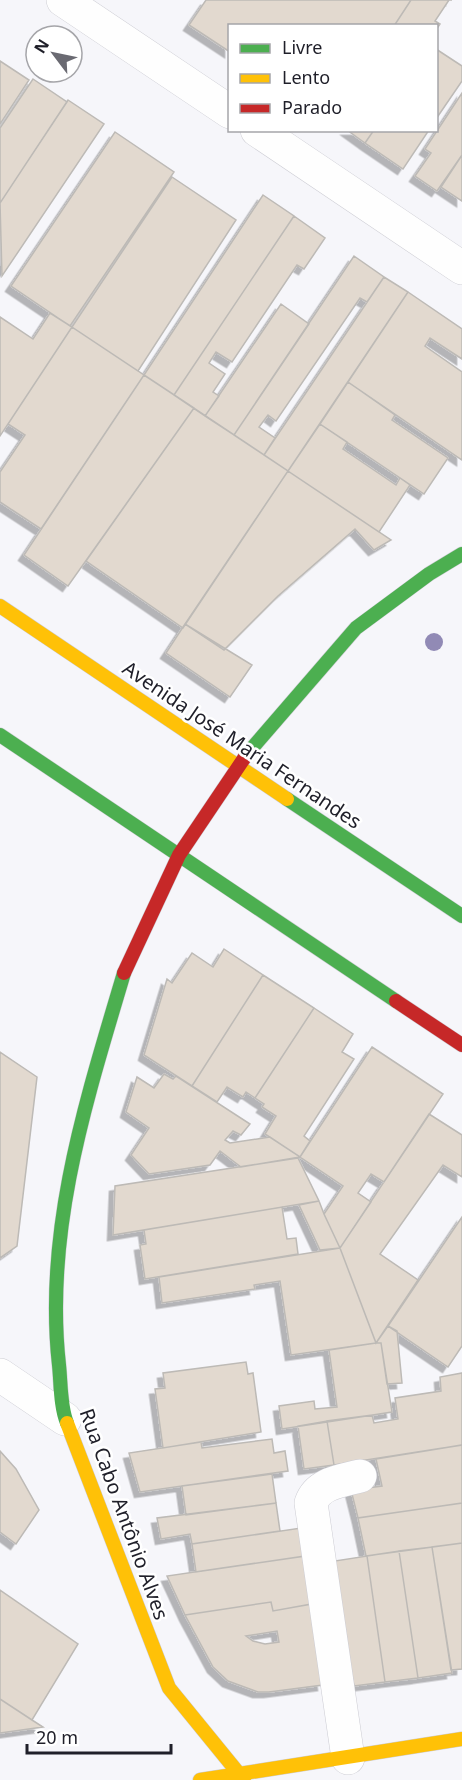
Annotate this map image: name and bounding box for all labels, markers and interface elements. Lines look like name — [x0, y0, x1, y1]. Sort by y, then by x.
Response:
north arrow — [24, 24, 84, 84]
legend — [228, 24, 438, 132]
text: N — [29, 35, 54, 57]
text: Livre — [282, 35, 322, 59]
text: Lento — [282, 65, 330, 89]
text: Parado — [282, 95, 342, 119]
street label: Avenida José Maria Fernandes — [118, 654, 367, 835]
street label: Rua Cabo Antônio Alves — [74, 1404, 175, 1623]
scale bar — [27, 1717, 171, 1755]
text: 20 m — [36, 1725, 78, 1749]

